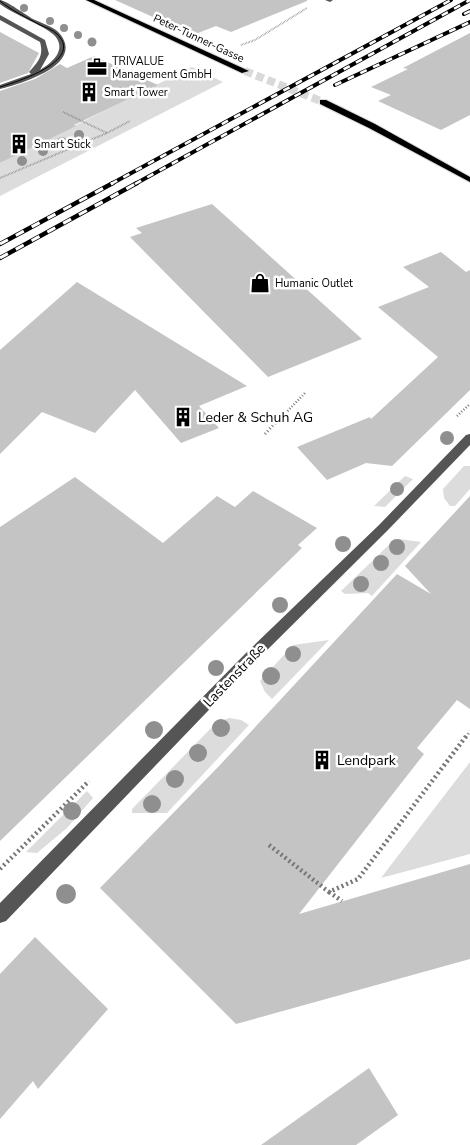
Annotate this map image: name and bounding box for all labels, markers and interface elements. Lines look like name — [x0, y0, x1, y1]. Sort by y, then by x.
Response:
street label: Peter-Tunner-Gasse — [151, 11, 247, 66]
place label: TRIVALUE Management GmbH — [112, 54, 212, 82]
office icon: TRIVALUE Management GmbH — [86, 56, 108, 78]
building icon: Smart Tower — [78, 81, 100, 103]
place label: Smart Tower — [104, 85, 168, 100]
building icon: Smart Stick — [8, 133, 30, 155]
place label: Smart Stick — [34, 137, 91, 152]
shop icon: Humanic Outlet — [249, 272, 271, 294]
place label: Humanic Outlet — [275, 276, 353, 291]
building icon: Leder & Schuh AG — [172, 406, 194, 428]
place label: Leder & Schuh AG — [198, 408, 313, 427]
street label: Lastenstraße — [199, 639, 270, 711]
building icon: Lendpark — [311, 749, 333, 771]
place label: Lendpark — [337, 751, 397, 770]

